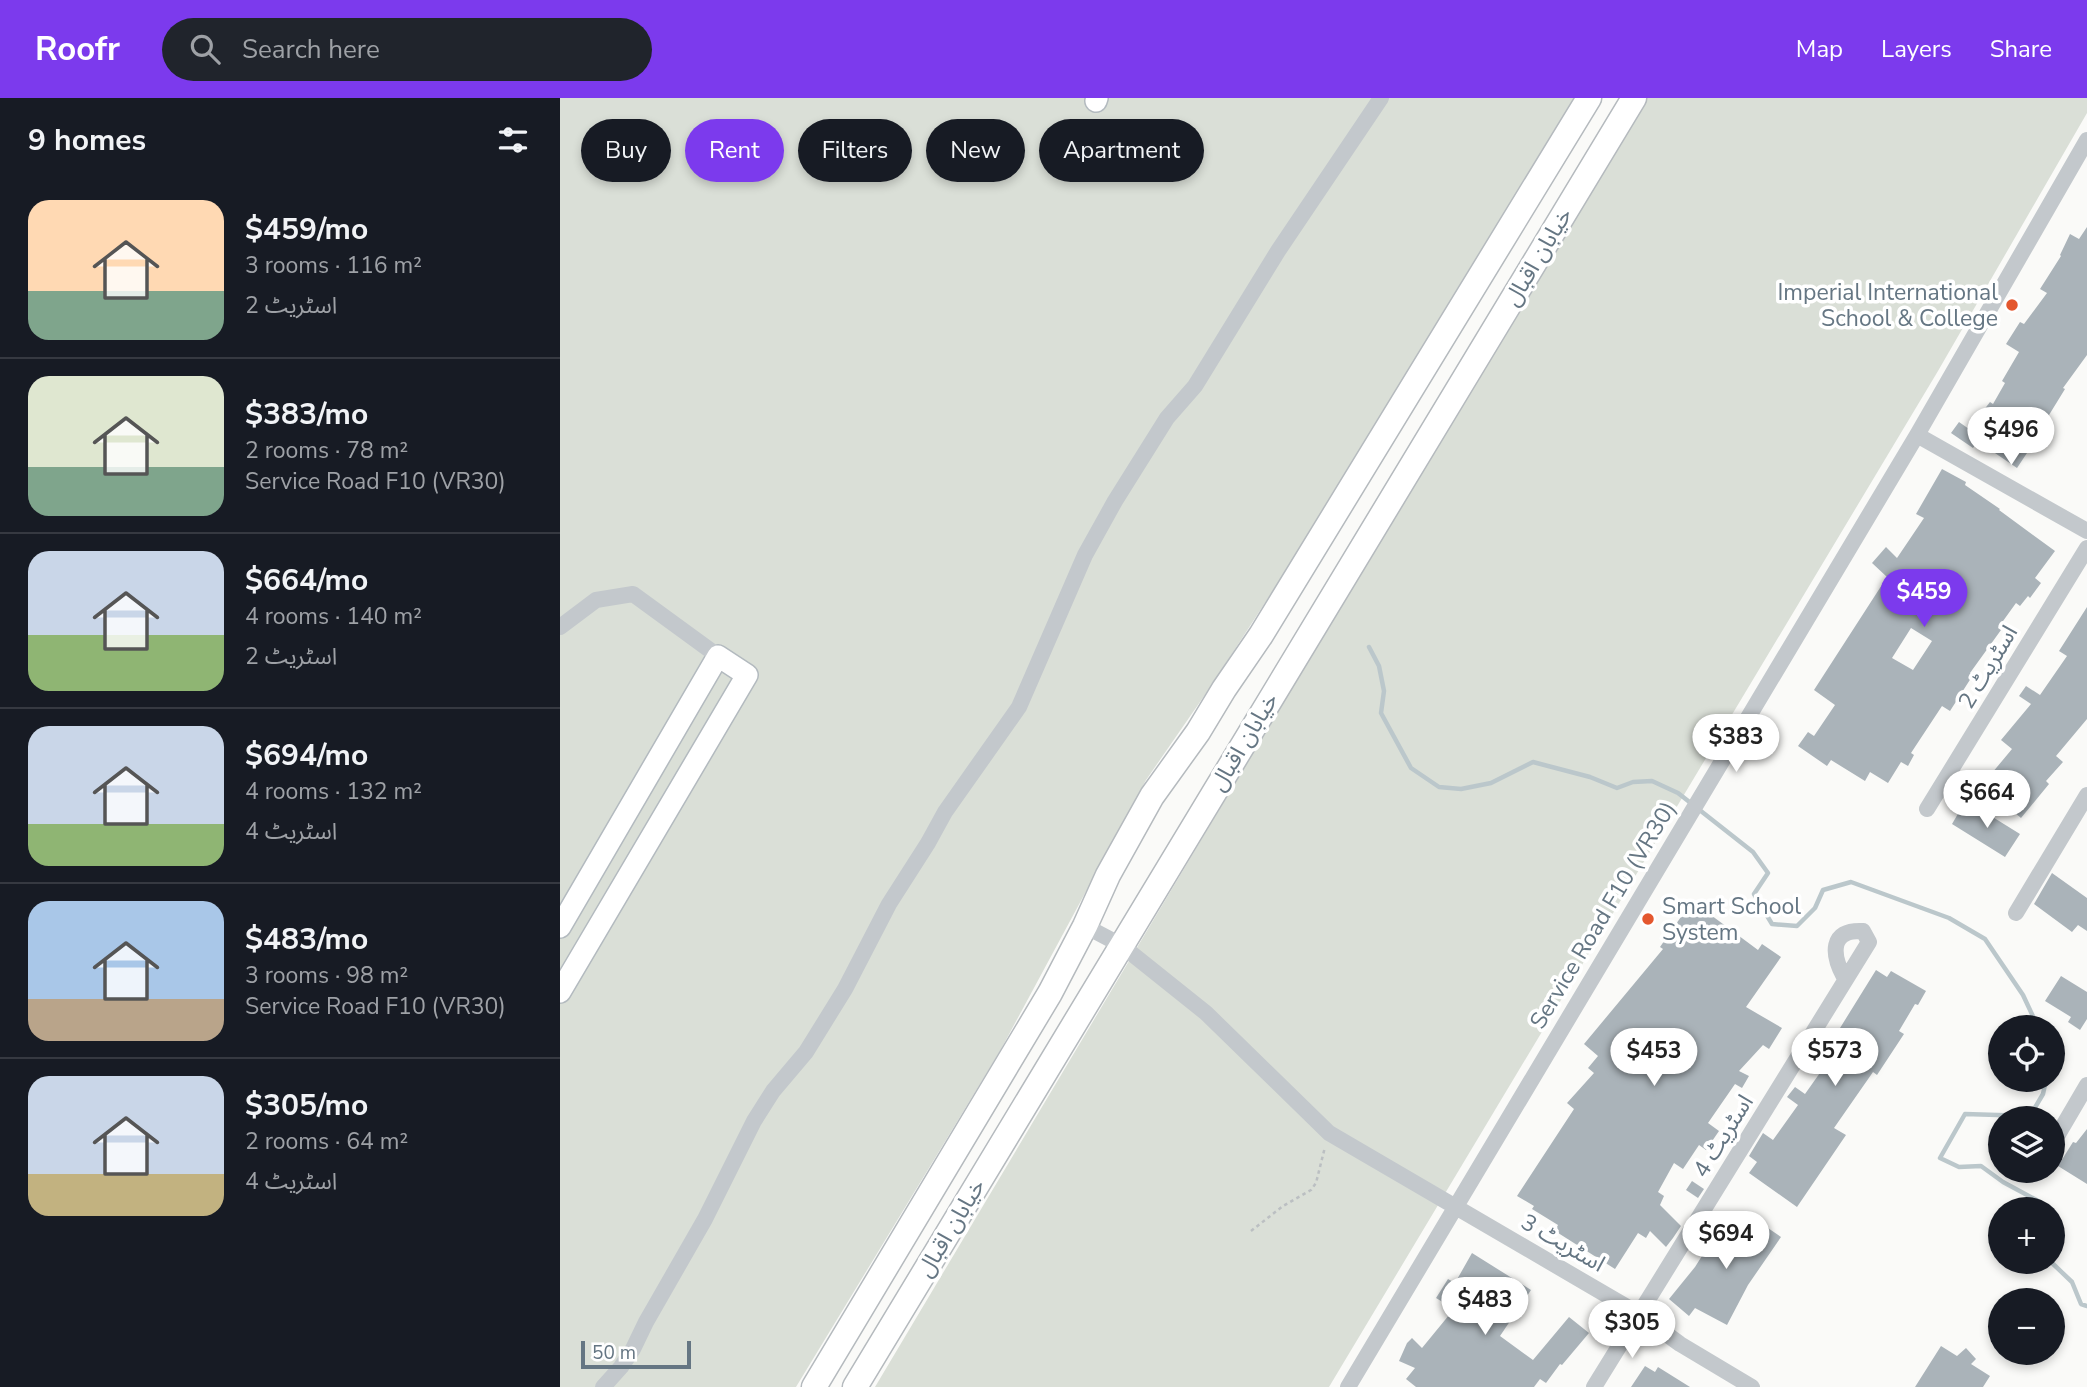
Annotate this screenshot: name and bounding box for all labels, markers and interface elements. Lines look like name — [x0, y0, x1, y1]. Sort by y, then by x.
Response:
search box — [162, 18, 652, 81]
text: Roofr — [35, 27, 120, 72]
icon: search — [186, 30, 224, 68]
text: Search here — [242, 32, 380, 67]
text: Map — [1796, 33, 1843, 65]
text: Layers — [1881, 33, 1952, 65]
text: Share — [1990, 33, 2052, 65]
chip: Buy — [581, 119, 671, 182]
chip: Rent — [685, 119, 784, 182]
chip: Filters — [798, 119, 912, 182]
chip: New — [926, 119, 1025, 182]
chip: Apartment — [1039, 119, 1204, 182]
text: 9 homes — [28, 120, 146, 161]
icon: filters — [494, 121, 532, 159]
street label: خیابان اقبال — [1496, 202, 1580, 312]
text: $459/mo — [245, 209, 368, 250]
icon: home — [84, 228, 168, 312]
text: 3 rooms · 116 m² — [245, 250, 422, 281]
place label: Imperial International School & College — [1777, 277, 1998, 334]
text: اسٹریٹ 2 — [245, 290, 337, 321]
marker: Imperial International School & College — [2004, 297, 2020, 313]
text: $383/mo — [245, 394, 368, 435]
icon: home — [84, 404, 168, 488]
pin: $496 — [1970, 408, 2052, 467]
text: $496 — [1983, 414, 2039, 445]
text: 2 rooms · 78 m² — [245, 435, 408, 466]
text: Service Road F10 (VR30) — [245, 466, 506, 497]
text: $664/mo — [245, 560, 368, 601]
pin: $459 — [1883, 570, 1965, 629]
text: $459 — [1896, 576, 1952, 607]
icon: home — [84, 579, 168, 663]
text: 4 rooms · 140 m² — [245, 601, 422, 632]
street label: اسٹریٹ 2 — [1951, 619, 2025, 715]
text: اسٹریٹ 2 — [245, 641, 337, 672]
street label: خیابان اقبال — [1202, 687, 1286, 797]
pin: $383 — [1695, 714, 1777, 774]
text: $383 — [1708, 721, 1764, 752]
text: $694/mo — [245, 735, 368, 776]
icon: home — [84, 754, 168, 838]
pin: $664 — [1946, 770, 2028, 830]
text: 4 rooms · 132 m² — [245, 776, 422, 807]
text: $664 — [1959, 777, 2015, 808]
street label: Service Road F10 (VR30) — [1523, 795, 1683, 1035]
text: اسٹریٹ 4 — [245, 816, 337, 847]
place label: Smart School System — [1662, 891, 1801, 948]
marker: Smart School System — [1640, 911, 1656, 927]
text: $483/mo — [245, 919, 368, 960]
icon: home — [84, 929, 168, 1013]
text: 3 rooms · 98 m² — [245, 960, 408, 991]
text: Service Road F10 (VR30) — [245, 991, 506, 1022]
map controls — [1988, 1015, 2065, 1365]
button: locate — [1988, 1015, 2065, 1092]
pin: $453 — [1613, 1028, 1695, 1088]
pin: $573 — [1794, 1028, 1876, 1088]
text: $453 — [1626, 1035, 1682, 1066]
text: $573 — [1807, 1035, 1863, 1066]
text: $305/mo — [245, 1085, 368, 1126]
street label: اسٹریٹ 4 — [1685, 1089, 1761, 1183]
icon: home — [84, 1104, 168, 1188]
button: layers — [1988, 1106, 2065, 1183]
text: 2 rooms · 64 m² — [245, 1126, 408, 1157]
text: اسٹریٹ 4 — [245, 1166, 337, 1197]
street label: خیابان اقبال — [909, 1173, 993, 1283]
button: + — [1988, 1197, 2065, 1274]
street label: اسٹریٹ 3 — [1515, 1207, 1611, 1279]
pin: $694 — [1685, 1212, 1767, 1271]
text: $694 — [1698, 1218, 1754, 1249]
pin: $483 — [1444, 1278, 1526, 1337]
text: $483 — [1457, 1284, 1513, 1315]
button: − — [1988, 1288, 2065, 1365]
pin: $305 — [1591, 1300, 1673, 1360]
text: $305 — [1604, 1307, 1660, 1338]
scale bar — [581, 1338, 691, 1370]
text: 50 m — [592, 1340, 636, 1366]

